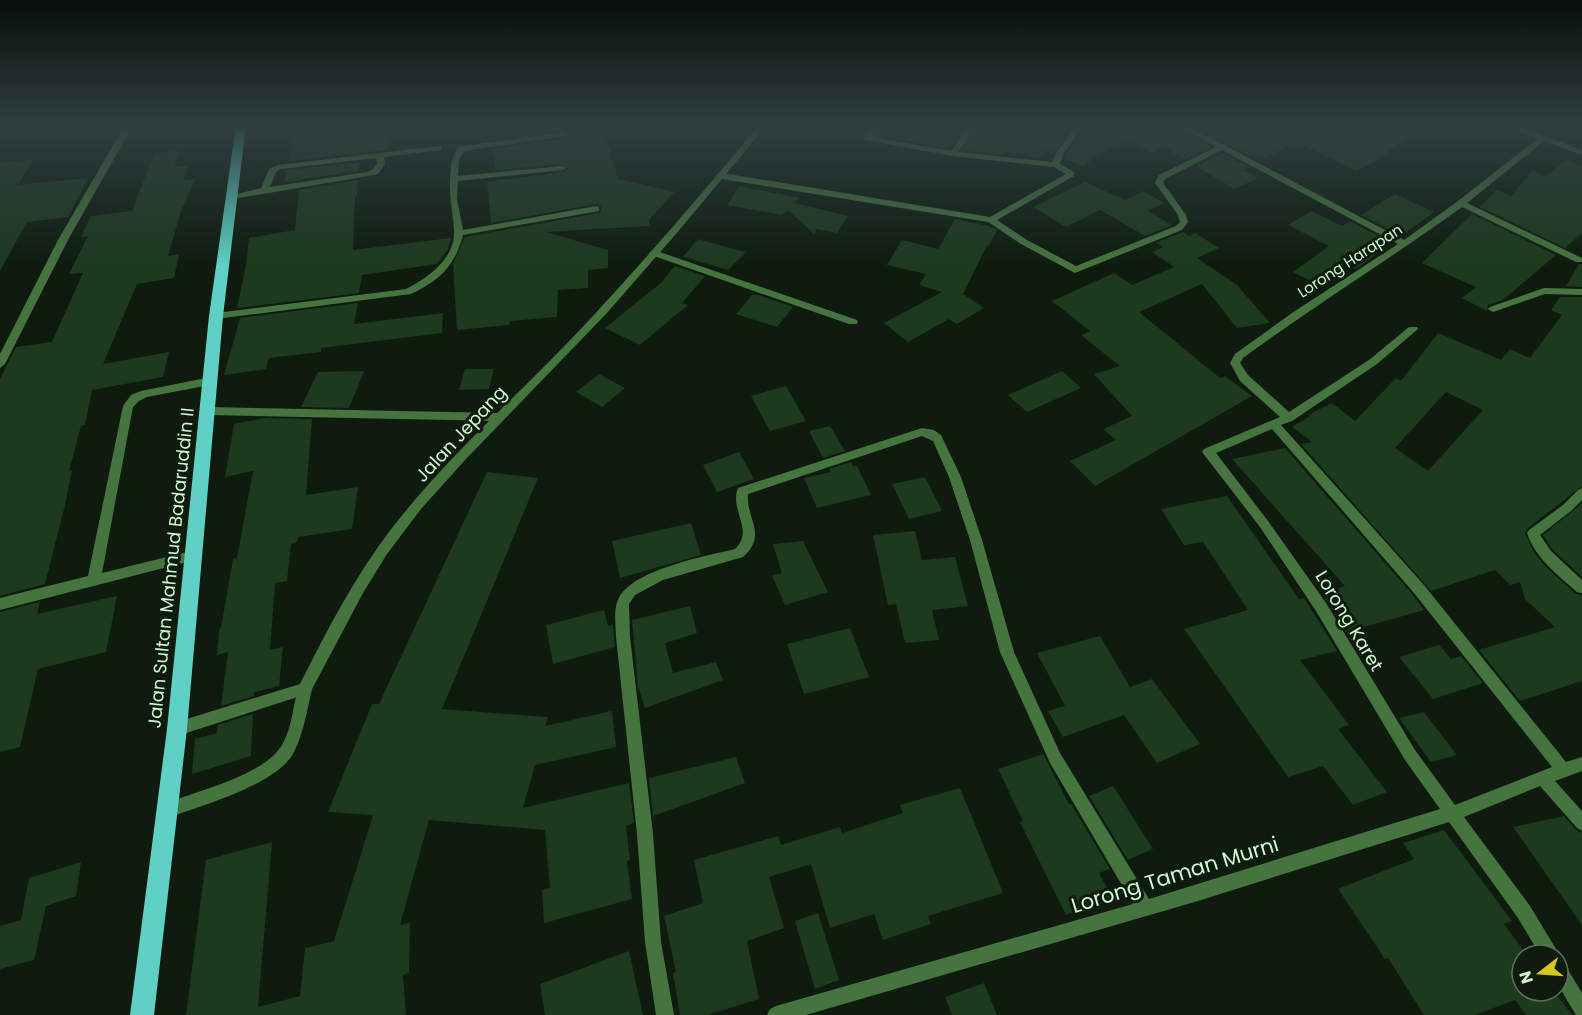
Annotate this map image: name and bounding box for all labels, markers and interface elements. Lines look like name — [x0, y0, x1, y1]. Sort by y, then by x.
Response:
street label: Lorong Harapan — [1293, 219, 1406, 302]
street label: Jalan Jepang — [409, 380, 512, 487]
street label: Jalan Sultan Mahmud Badaruddin II — [141, 406, 200, 729]
street label: Lorong Karet — [1310, 566, 1389, 676]
street label: Lorong Taman Murni — [1068, 829, 1282, 920]
north arrow — [1510, 943, 1570, 1003]
text: N — [1513, 968, 1539, 986]

